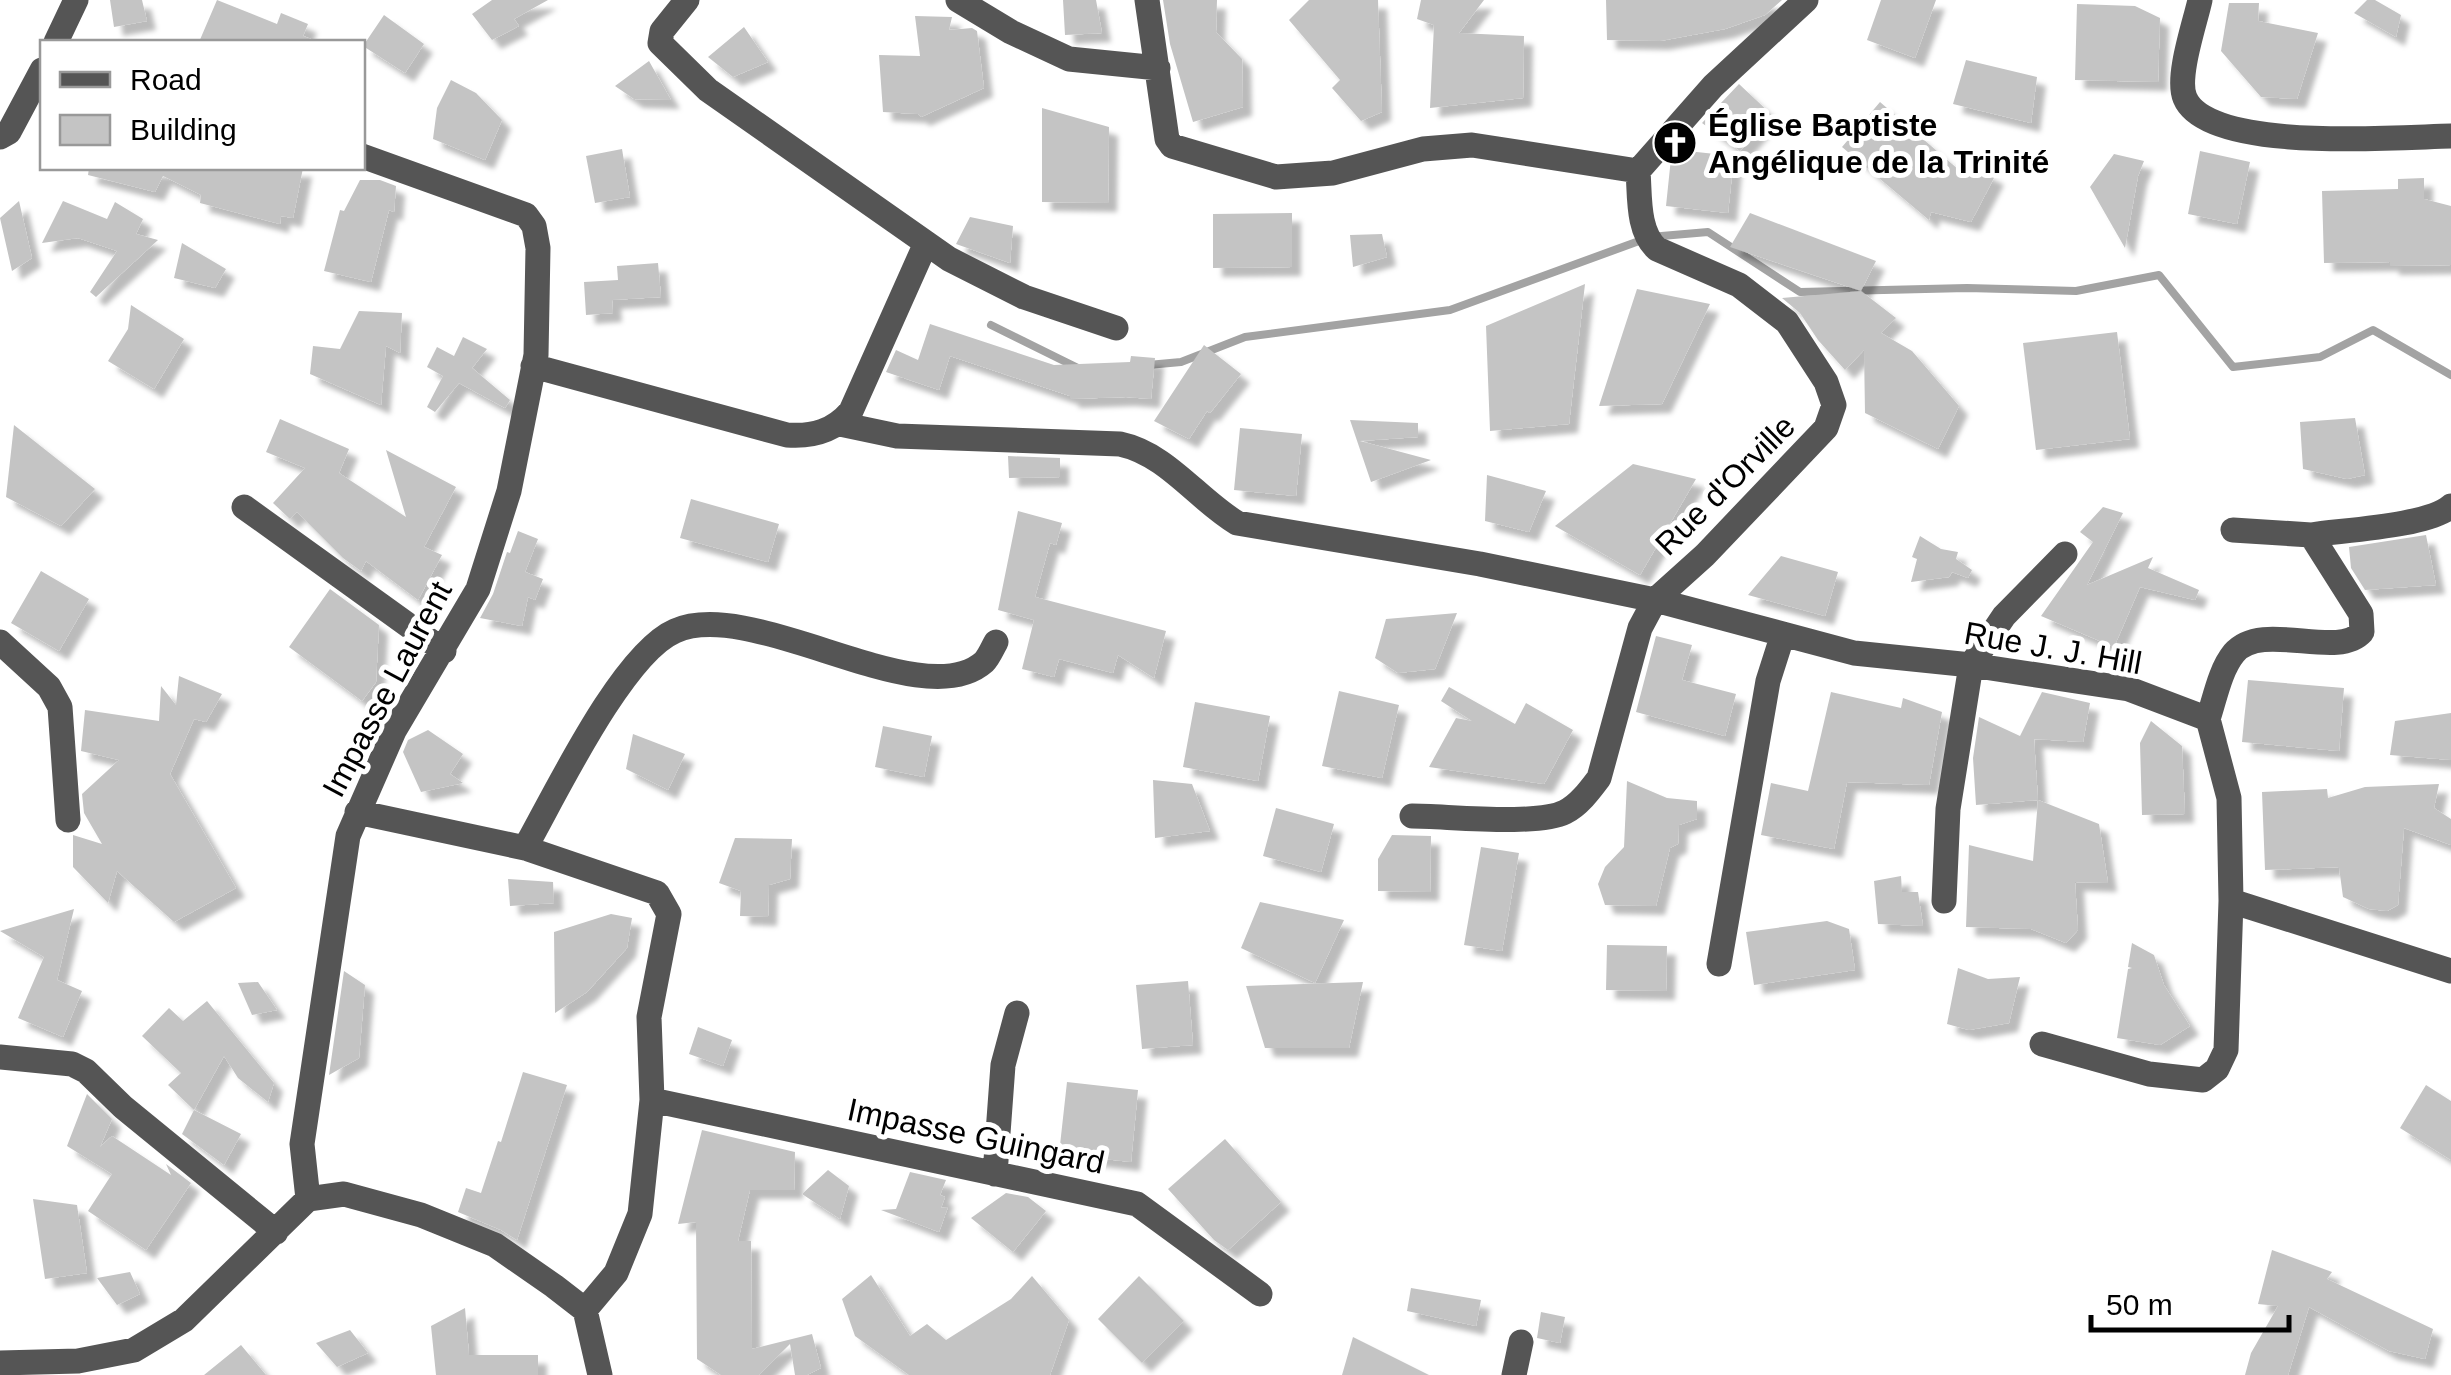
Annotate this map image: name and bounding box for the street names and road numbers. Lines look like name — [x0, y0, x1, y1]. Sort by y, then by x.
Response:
street label: Rue d'Orville — [1648, 408, 1802, 562]
street label: Impasse Laurent — [315, 575, 459, 803]
street label: Rue J. J. Hill — [1961, 615, 2145, 681]
street label: Impasse Guingard — [844, 1091, 1108, 1181]

